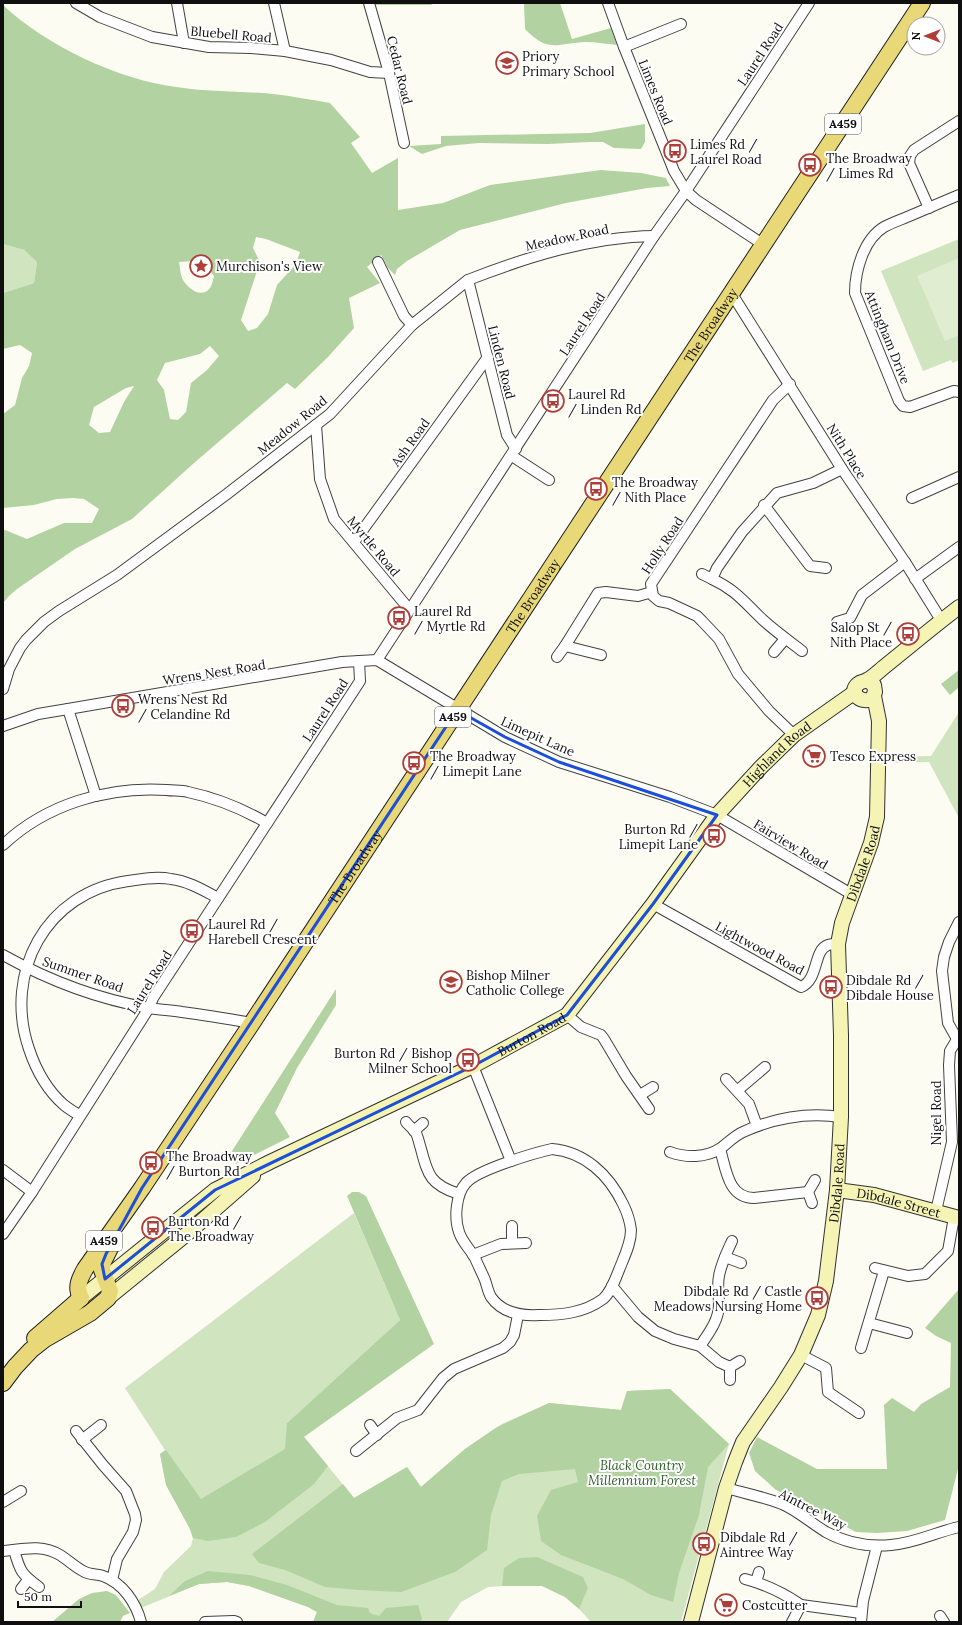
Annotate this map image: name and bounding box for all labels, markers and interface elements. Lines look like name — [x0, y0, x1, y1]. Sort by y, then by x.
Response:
north arrow — [906, 16, 946, 56]
street label: Laurel Road — [734, 19, 787, 89]
street label: Bluebell Road — [190, 22, 273, 47]
text: N — [909, 31, 923, 40]
street label: Cedar Road — [383, 34, 416, 106]
place label: Priory Primary School — [522, 48, 615, 80]
school or university icon: Priory Primary School — [494, 50, 520, 76]
street label: Limes Road — [635, 57, 677, 128]
road number: A459 — [825, 114, 861, 134]
place label: Limes Rd / Laurel Road — [690, 136, 762, 168]
bus stop icon: Limes Rd / Laurel Road — [662, 138, 688, 164]
place label: The Broadway / Limes Rd — [826, 150, 912, 182]
bus stop icon: The Broadway / Limes Rd — [797, 152, 823, 178]
street label: Meadow Road — [524, 220, 611, 255]
place icon: Murchison's View — [188, 253, 214, 279]
place label: Murchison's View — [216, 258, 323, 275]
street label: The Broadway — [680, 285, 742, 366]
street label: Attingham Drive — [861, 287, 914, 386]
street label: Laurel Road — [556, 289, 609, 359]
street label: Linden Road — [484, 324, 519, 401]
place label: Laurel Rd / Linden Rd — [568, 386, 642, 418]
bus stop icon: Laurel Rd / Linden Rd — [540, 388, 566, 414]
street label: Meadow Road — [254, 392, 331, 459]
street label: Ash Road — [387, 415, 434, 471]
street label: Nith Place — [823, 420, 870, 482]
place label: The Broadway / Nith Place — [612, 474, 698, 506]
bus stop icon: The Broadway / Nith Place — [583, 476, 609, 502]
street label: Myrtle Road — [343, 513, 404, 580]
street label: Holly Road — [638, 513, 687, 577]
street label: The Broadway — [502, 556, 564, 637]
place label: Laurel Rd / Myrtle Rd — [414, 603, 486, 635]
bus stop icon: Laurel Rd / Myrtle Rd — [386, 605, 412, 631]
place label: Salop St / Nith Place — [830, 619, 892, 651]
bus stop icon: Salop St / Nith Place — [895, 621, 921, 647]
street label: Wrens Nest Road — [161, 656, 267, 689]
street label: Laurel Road — [299, 675, 352, 745]
place label: Wrens Nest Rd / Celandine Rd — [138, 691, 231, 723]
bus stop icon: Wrens Nest Rd / Celandine Rd — [110, 693, 136, 719]
road number: A459 — [435, 707, 471, 727]
street label: Limepit Lane — [498, 713, 578, 760]
street label: Highland Road — [739, 717, 815, 791]
supermarket icon: Tesco Express — [801, 743, 827, 769]
place label: The Broadway / Limepit Lane — [430, 748, 522, 780]
place label: Tesco Express — [830, 748, 916, 765]
bus stop icon: The Broadway / Limepit Lane — [401, 750, 427, 776]
street label: Fairview Road — [750, 816, 831, 873]
place label: Burton Rd / Limepit Lane — [619, 821, 698, 853]
bus stop icon: Burton Rd / Limepit Lane — [701, 823, 727, 849]
street label: Dibdale Road — [842, 823, 884, 904]
street label: The Broadway — [324, 826, 386, 908]
place label: Laurel Rd / Harebell Crescent — [208, 916, 317, 948]
bus stop icon: Laurel Rd / Harebell Crescent — [179, 918, 205, 944]
street label: Lightwood Road — [712, 918, 807, 979]
street label: Laurel Road — [123, 947, 176, 1017]
street label: Summer Road — [40, 953, 126, 996]
place label: Bishop Milner Catholic College — [466, 967, 565, 999]
school or university icon: Bishop Milner Catholic College — [438, 969, 464, 995]
place label: Dibdale Rd / Dibdale House — [846, 972, 934, 1004]
bus stop icon: Dibdale Rd / Dibdale House — [818, 974, 844, 1000]
street label: Burton Road — [494, 1009, 569, 1060]
place label: Burton Rd / Bishop Milner School — [334, 1045, 452, 1077]
bus stop icon: Burton Rd / Bishop Milner School — [455, 1047, 481, 1073]
street label: Nigel Road — [928, 1080, 945, 1145]
street label: Dibdale Road — [825, 1143, 849, 1224]
place label: The Broadway / Burton Rd — [166, 1148, 252, 1180]
bus stop icon: The Broadway / Burton Rd — [138, 1150, 164, 1176]
street label: Dibdale Street — [855, 1185, 943, 1222]
place label: Burton Rd / The Broadway — [168, 1213, 254, 1245]
bus stop icon: Burton Rd / The Broadway — [140, 1215, 166, 1241]
road number: A459 — [86, 1231, 122, 1251]
place label: Dibdale Rd / Castle Meadows Nursing Home — [654, 1283, 802, 1315]
bus stop icon: Dibdale Rd / Castle Meadows Nursing Home — [804, 1285, 830, 1311]
park label: Black Country Millennium Forest — [588, 1457, 696, 1489]
street label: Aintree Way — [775, 1485, 849, 1534]
place label: Dibdale Rd / Aintree Way — [719, 1529, 798, 1561]
bus stop icon: Dibdale Rd / Aintree Way — [691, 1531, 717, 1557]
scale bar — [18, 1583, 81, 1609]
text: 50 m — [24, 1589, 52, 1604]
supermarket icon: Costcutter — [713, 1592, 739, 1618]
place label: Costcutter — [742, 1597, 808, 1614]

